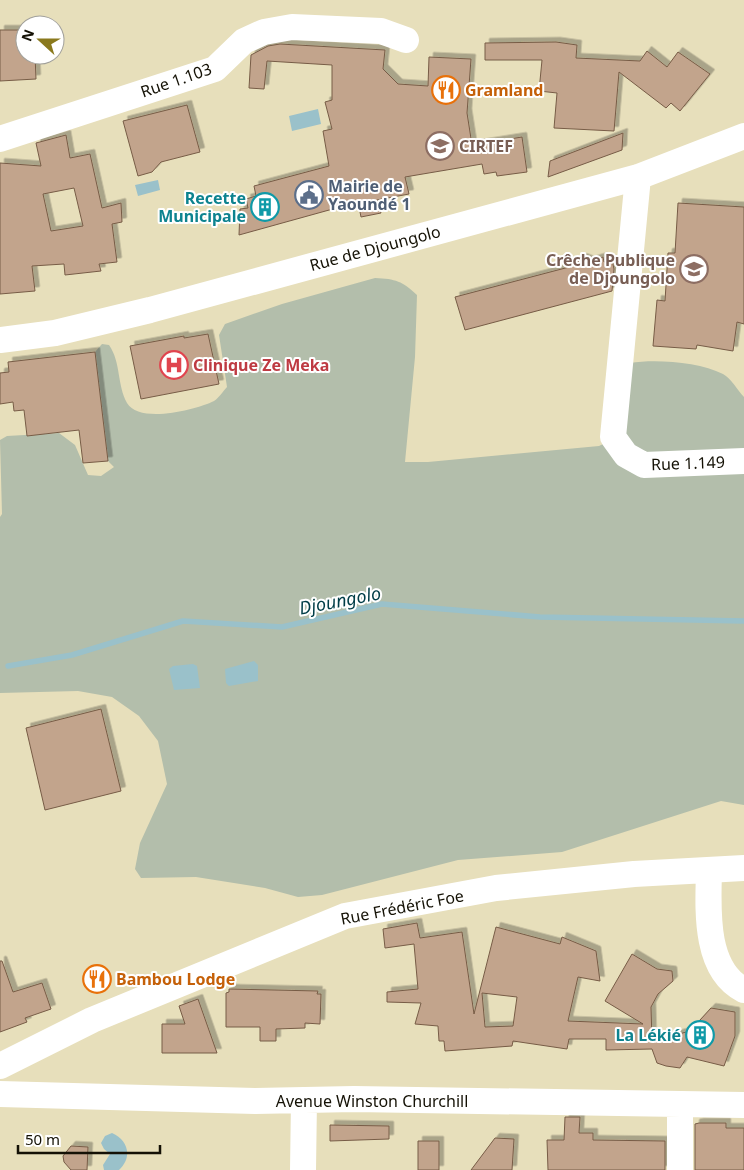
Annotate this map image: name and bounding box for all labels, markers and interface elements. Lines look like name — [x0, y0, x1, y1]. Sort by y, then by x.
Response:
north arrow — [15, 15, 65, 65]
text: N — [16, 26, 38, 44]
street label: Rue 1.103 — [137, 58, 215, 102]
restaurant icon: Gramland — [431, 75, 461, 105]
place label: Gramland — [465, 79, 543, 101]
school or university icon: CIRTEF — [425, 131, 455, 161]
place label: CIRTEF — [459, 135, 513, 157]
place label: Mairie de Yaoundé 1 — [328, 175, 411, 215]
public building icon: Mairie de Yaoundé 1 — [294, 180, 324, 210]
place label: Recette Municipale — [158, 187, 246, 227]
building icon: Recette Municipale — [250, 192, 280, 222]
street label: Rue de Djoungolo — [307, 220, 443, 276]
place label: Crêche Publique de Djoungolo — [546, 249, 675, 289]
school or university icon: Crêche Publique de Djoungolo — [679, 254, 709, 284]
hospital icon: Clinique Ze Meka — [159, 350, 189, 380]
place label: Clinique Ze Meka — [193, 354, 329, 376]
street label: Rue 1.149 — [651, 451, 725, 475]
water label: Djoungolo — [297, 580, 383, 620]
street label: Rue Frédéric Foe — [339, 884, 465, 930]
restaurant icon: Bambou Lodge — [82, 964, 112, 994]
place label: Bambou Lodge — [116, 968, 235, 990]
building icon: La Lékié — [685, 1020, 715, 1050]
place label: La Lékié — [616, 1024, 681, 1046]
street label: Avenue Winston Churchill — [276, 1090, 468, 1112]
scale bar — [18, 1122, 160, 1154]
text: 50 m — [25, 1129, 60, 1149]

